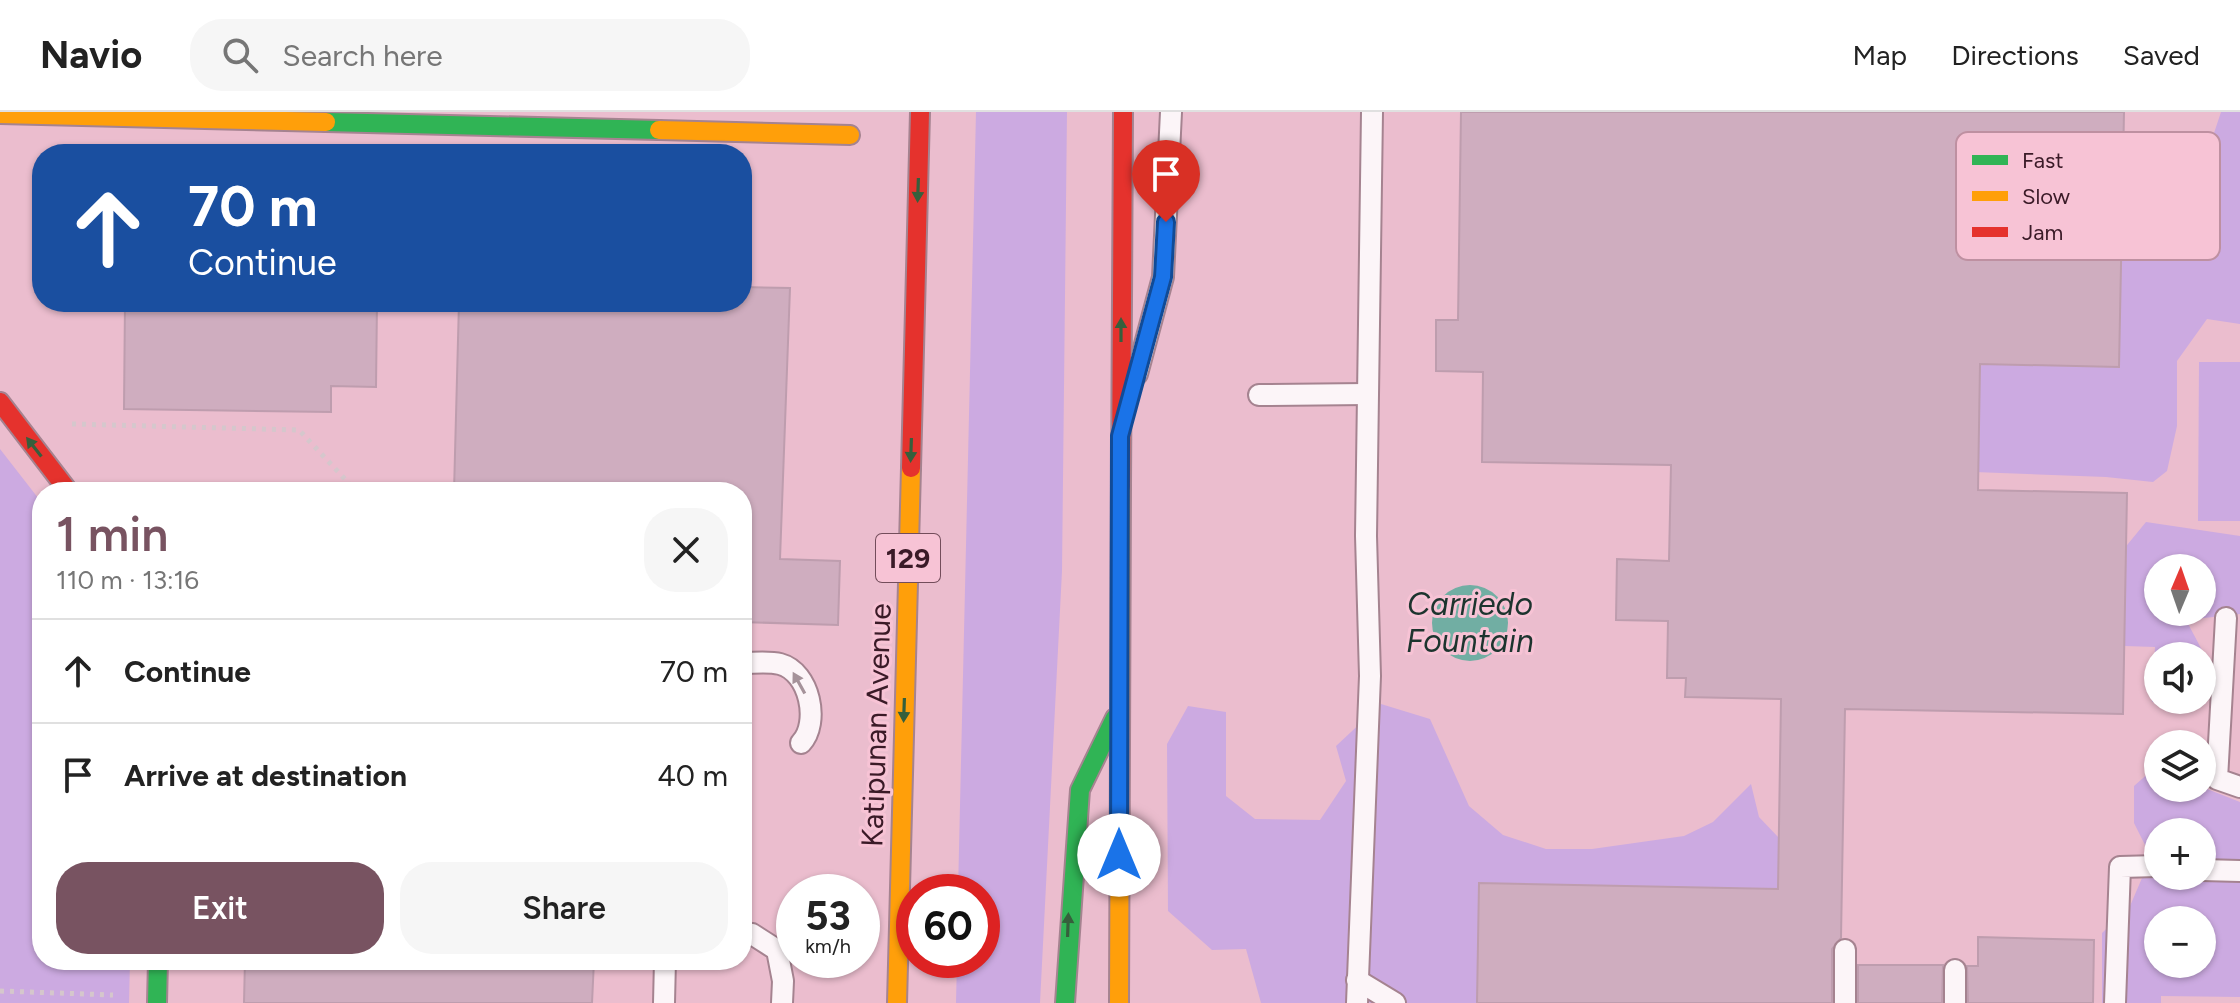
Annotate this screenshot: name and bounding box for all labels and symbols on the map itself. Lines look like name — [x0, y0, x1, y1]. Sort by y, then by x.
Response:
legend — [1956, 132, 2220, 260]
pin — [1132, 140, 1200, 222]
text: Fast — [2022, 147, 2064, 174]
one-way arrow — [912, 178, 925, 203]
text: Slow — [2022, 183, 2071, 210]
text: Jam — [2022, 219, 2063, 246]
one-way arrow — [1115, 317, 1127, 342]
one-way arrow — [27, 437, 43, 457]
one-way arrow — [905, 438, 918, 463]
road number: 129 — [876, 534, 940, 582]
north arrow — [2144, 554, 2216, 626]
water label: Carriedo Fountain — [1406, 585, 1534, 660]
street label: Katipunan Avenue — [853, 603, 899, 847]
one-way arrow — [792, 672, 806, 694]
one-way arrow — [898, 698, 911, 723]
position arrow — [1077, 813, 1161, 897]
speed limit sign: 60 — [896, 874, 1000, 978]
one-way arrow — [1062, 912, 1075, 937]

